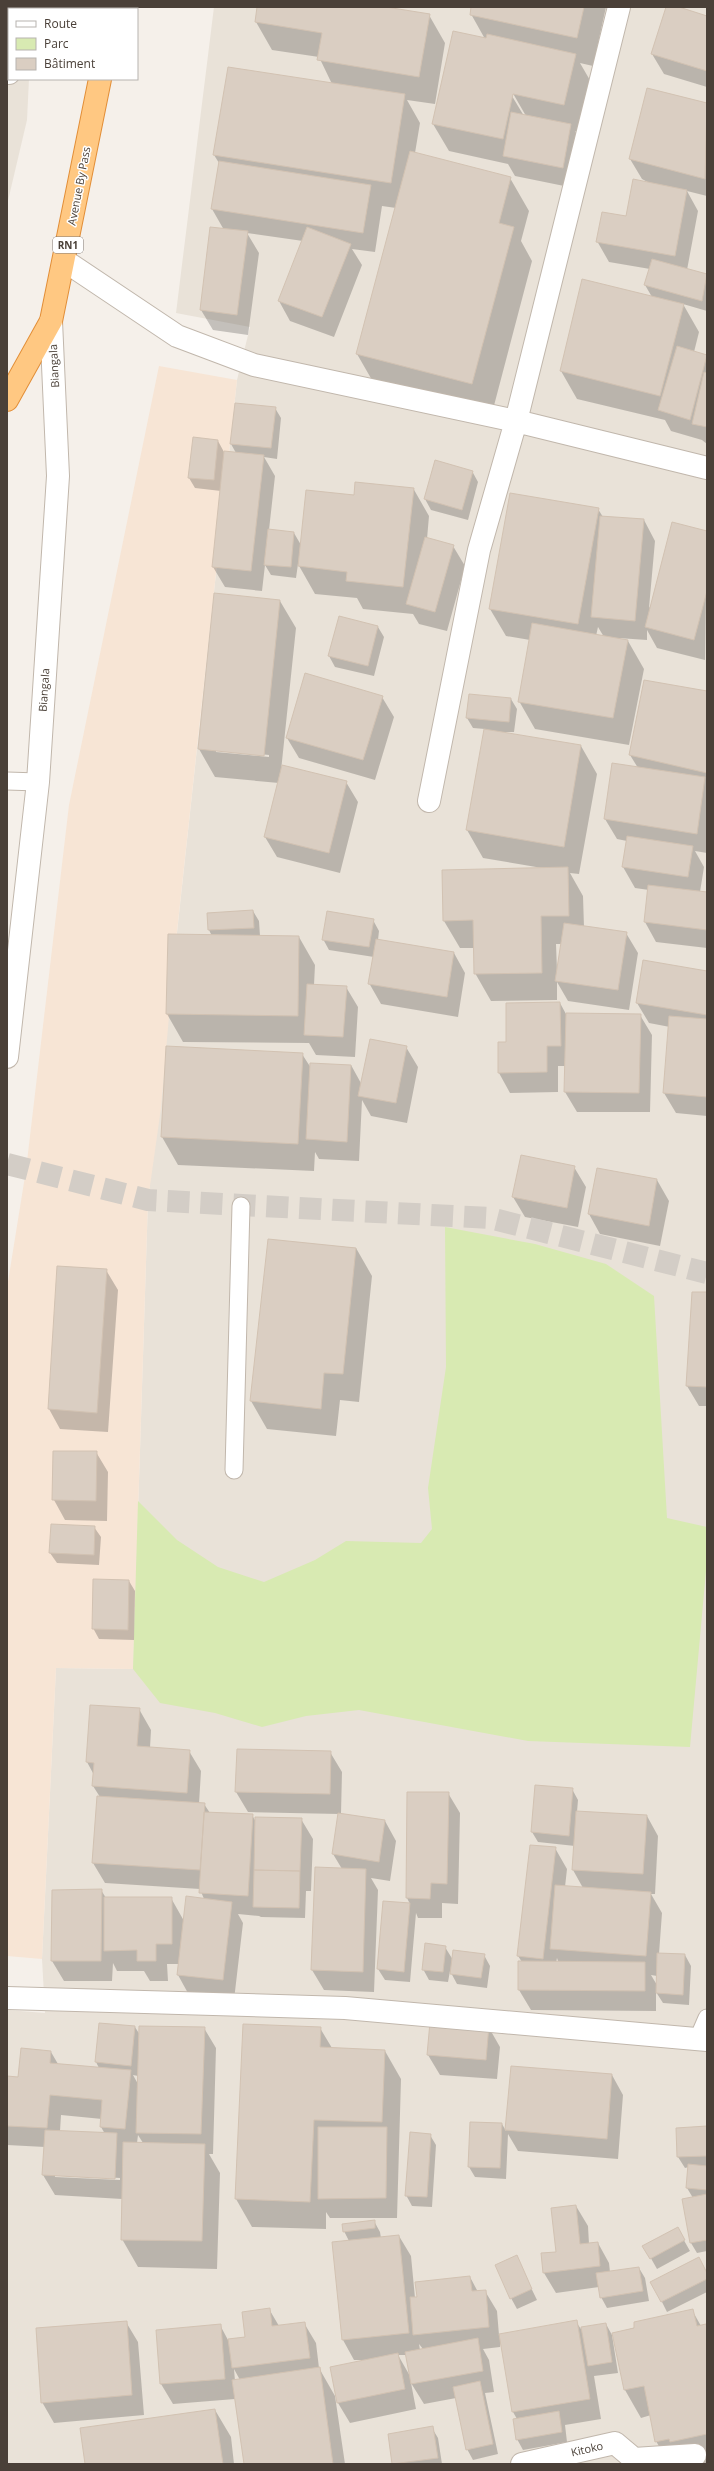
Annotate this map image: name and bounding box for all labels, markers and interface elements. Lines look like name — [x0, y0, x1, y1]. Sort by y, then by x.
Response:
legend — [8, 8, 138, 80]
text: Route — [44, 15, 77, 32]
text: Parc — [44, 35, 69, 52]
text: Bâtiment — [44, 55, 95, 72]
street label: Avenue By Pass — [64, 145, 93, 227]
road number: RN1 — [53, 237, 83, 253]
street label: Biangala — [45, 344, 62, 388]
street label: Biangala — [34, 668, 53, 712]
street label: Kitoko — [569, 2437, 605, 2459]

